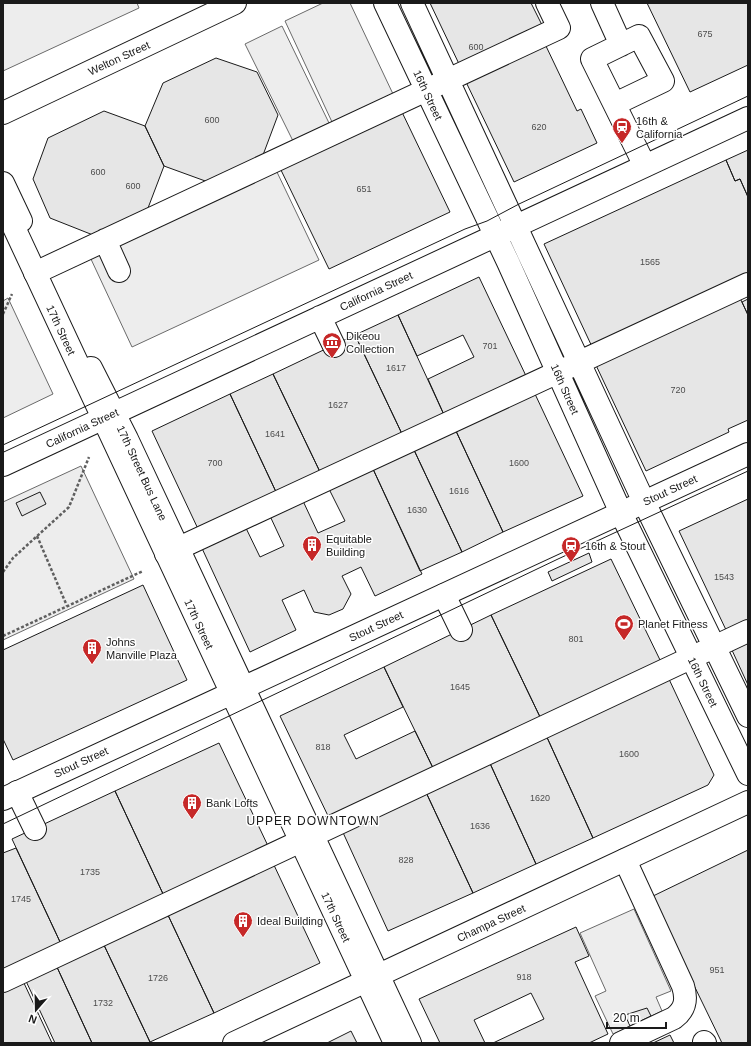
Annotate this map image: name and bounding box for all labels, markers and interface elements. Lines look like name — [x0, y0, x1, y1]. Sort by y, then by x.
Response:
house number: 675 — [697, 29, 713, 39]
street label: Welton Street — [86, 39, 152, 77]
house number: 600 — [468, 42, 484, 52]
street label: 16th Street — [411, 68, 445, 122]
house number: 600 — [204, 115, 220, 125]
place label: 16th & California — [636, 115, 683, 140]
station icon: 16th & California — [611, 116, 633, 144]
house number: 620 — [531, 122, 547, 132]
house number: 600 — [90, 167, 106, 177]
house number: 600 — [125, 181, 141, 191]
house number: 651 — [356, 184, 372, 194]
house number: 1565 — [640, 257, 660, 267]
street label: California Street — [338, 269, 414, 313]
street label: 17th Street — [44, 303, 78, 357]
place label: Dikeou Collection — [346, 330, 394, 355]
museum icon: Dikeou Collection — [321, 331, 343, 359]
house number: 701 — [482, 341, 498, 351]
street label: 16th Street — [549, 362, 581, 416]
house number: 1617 — [386, 363, 406, 373]
house number: 720 — [670, 385, 686, 395]
house number: 1627 — [328, 400, 348, 410]
street label: California Street — [44, 406, 120, 450]
street label: 17th Street Bus Lane — [115, 424, 169, 522]
house number: 1641 — [265, 429, 285, 439]
house number: 700 — [207, 458, 223, 468]
house number: 1600 — [509, 458, 529, 468]
street label: Stout Street — [641, 472, 699, 508]
house number: 1616 — [449, 486, 469, 496]
house number: 1630 — [407, 505, 427, 515]
place label: Equitable Building — [326, 533, 372, 558]
building icon: Equitable Building — [301, 534, 323, 562]
station icon: 16th & Stout — [560, 535, 582, 563]
place label: 16th & Stout — [585, 540, 646, 552]
house number: 1543 — [714, 572, 734, 582]
street label: 17th Street — [182, 597, 216, 651]
street label: Stout Street — [347, 608, 405, 644]
sports icon: Planet Fitness — [613, 613, 635, 641]
place label: Planet Fitness — [638, 618, 708, 630]
house number: 801 — [568, 634, 584, 644]
place label: Johns Manville Plaza — [106, 636, 178, 661]
building icon: Johns Manville Plaza — [81, 637, 103, 665]
street label: 16th Street — [686, 655, 720, 709]
house number: 1645 — [450, 682, 470, 692]
house number: 818 — [315, 742, 331, 752]
street label: Stout Street — [52, 744, 110, 780]
house number: 1600 — [619, 749, 639, 759]
building icon: Bank Lofts — [181, 792, 203, 820]
house number: 1620 — [530, 793, 550, 803]
place label: Bank Lofts — [206, 797, 258, 809]
district label: UPPER DOWNTOWN — [246, 814, 380, 828]
house number: 1636 — [470, 821, 490, 831]
house number: 828 — [398, 855, 414, 865]
house number: 1735 — [80, 867, 100, 877]
street label: 17th Street — [319, 890, 353, 944]
house number: 1745 — [11, 894, 31, 904]
street label: Champa Street — [455, 902, 527, 944]
building icon: Ideal Building — [232, 910, 254, 938]
place label: Ideal Building — [257, 915, 323, 927]
house number: 951 — [709, 965, 725, 975]
house number: 918 — [516, 972, 532, 982]
house number: 1726 — [148, 973, 168, 983]
north arrow — [16, 990, 56, 1030]
house number: 1732 — [93, 998, 113, 1008]
scale bar — [607, 1004, 666, 1030]
text: 20 m — [613, 1011, 640, 1025]
text: N — [27, 1012, 38, 1026]

